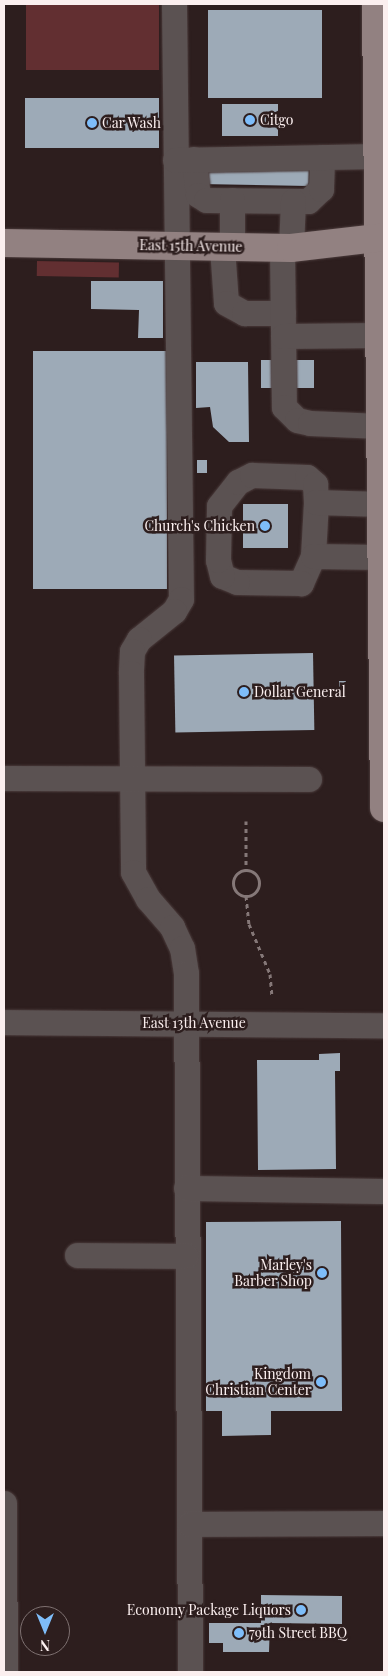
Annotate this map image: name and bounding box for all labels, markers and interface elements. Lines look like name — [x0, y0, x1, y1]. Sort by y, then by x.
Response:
place label: Citgo — [260, 112, 293, 128]
marker: Citgo — [244, 114, 256, 126]
place label: Car Wash — [102, 115, 162, 131]
marker: Car Wash — [86, 117, 98, 129]
street label: East 15th Avenue — [139, 237, 243, 255]
place label: Church's Chicken — [144, 518, 255, 534]
marker: Church's Chicken — [259, 520, 271, 532]
place label: Dollar General — [254, 684, 346, 700]
marker: Dollar General — [238, 686, 250, 698]
street label: East 13th Avenue — [142, 1015, 246, 1031]
place label: Marley's Barber Shop — [234, 1257, 312, 1290]
marker: Marley's Barber Shop — [316, 1267, 328, 1279]
place label: Kingdom Christian Center — [205, 1366, 311, 1398]
marker: Kingdom Christian Center — [315, 1376, 327, 1388]
place label: Economy Package Liquors — [126, 1602, 291, 1618]
marker: Economy Package Liquors — [295, 1604, 307, 1616]
north arrow — [20, 1606, 70, 1656]
place label: 79th Street BBQ — [249, 1625, 347, 1641]
marker: 79th Street BBQ — [233, 1627, 245, 1639]
text: N — [40, 1636, 50, 1655]

